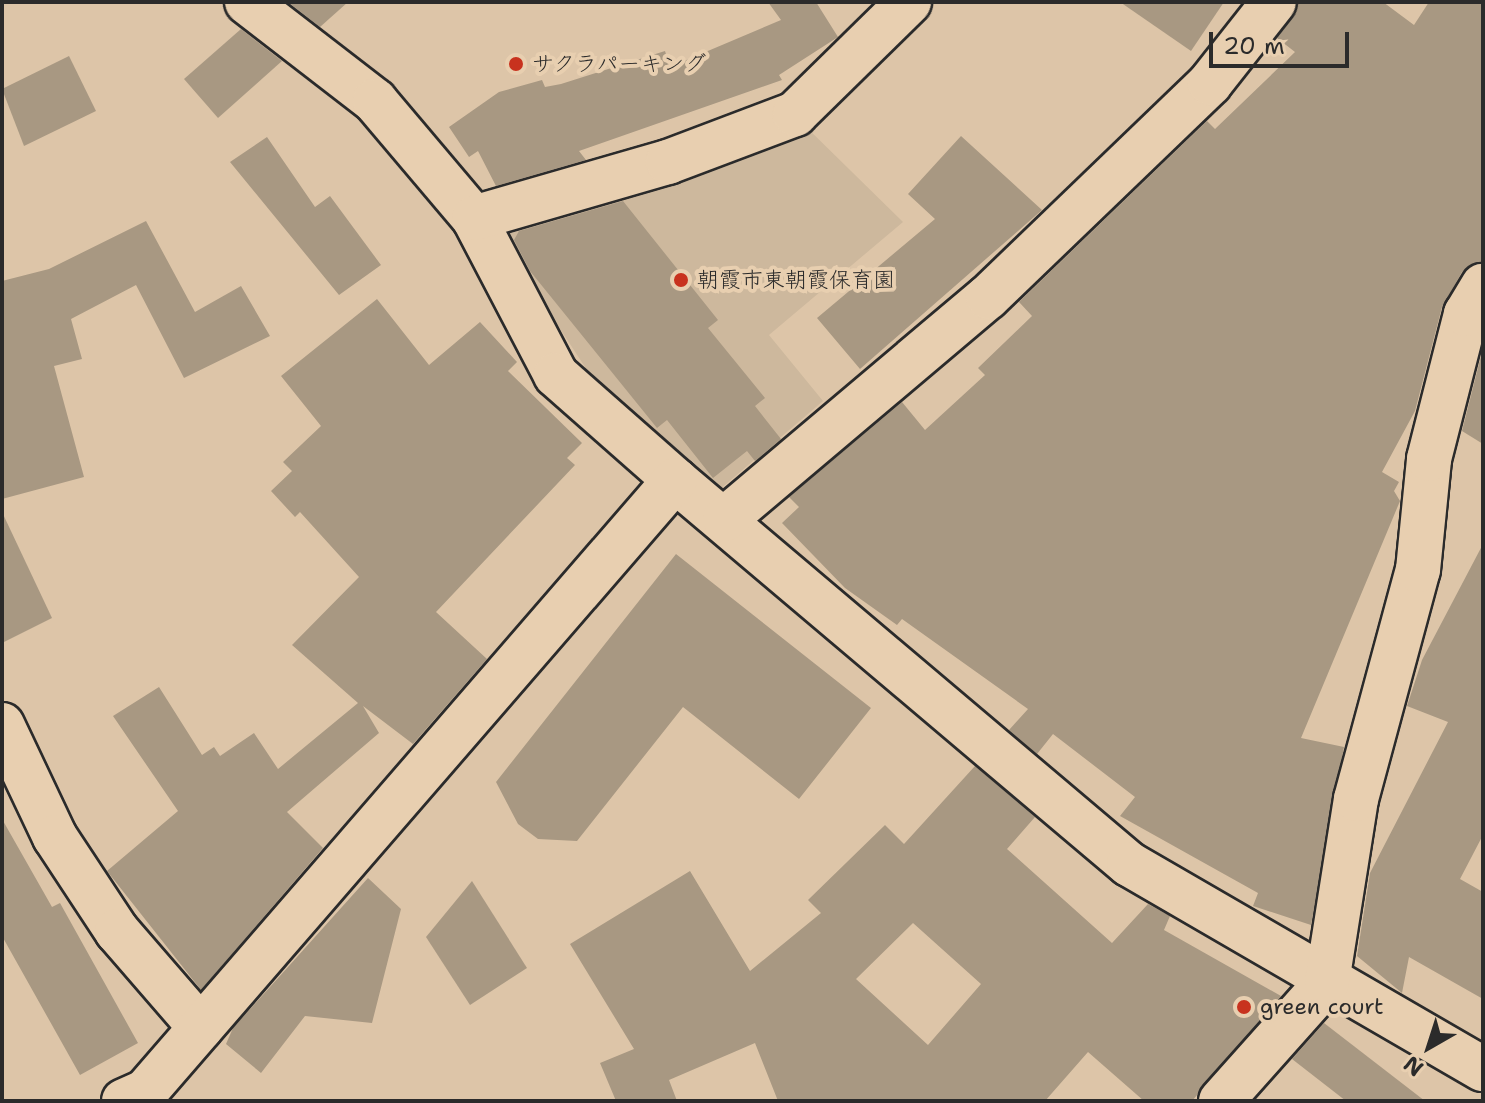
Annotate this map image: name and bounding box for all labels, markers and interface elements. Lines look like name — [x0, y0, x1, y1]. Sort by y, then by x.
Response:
scale bar — [1213, 16, 1353, 66]
text: 20 m — [1223, 30, 1285, 62]
place label: サクラパーキング — [532, 51, 708, 77]
marker: サクラパーキング — [507, 55, 525, 73]
place label: 朝霞市東朝霞保育園 — [697, 267, 895, 293]
marker: 朝霞市東朝霞保育園 — [672, 271, 690, 289]
place label: green court — [1260, 994, 1384, 1020]
marker: green court — [1235, 998, 1253, 1016]
north arrow — [1389, 1007, 1469, 1087]
text: N — [1398, 1049, 1429, 1083]

